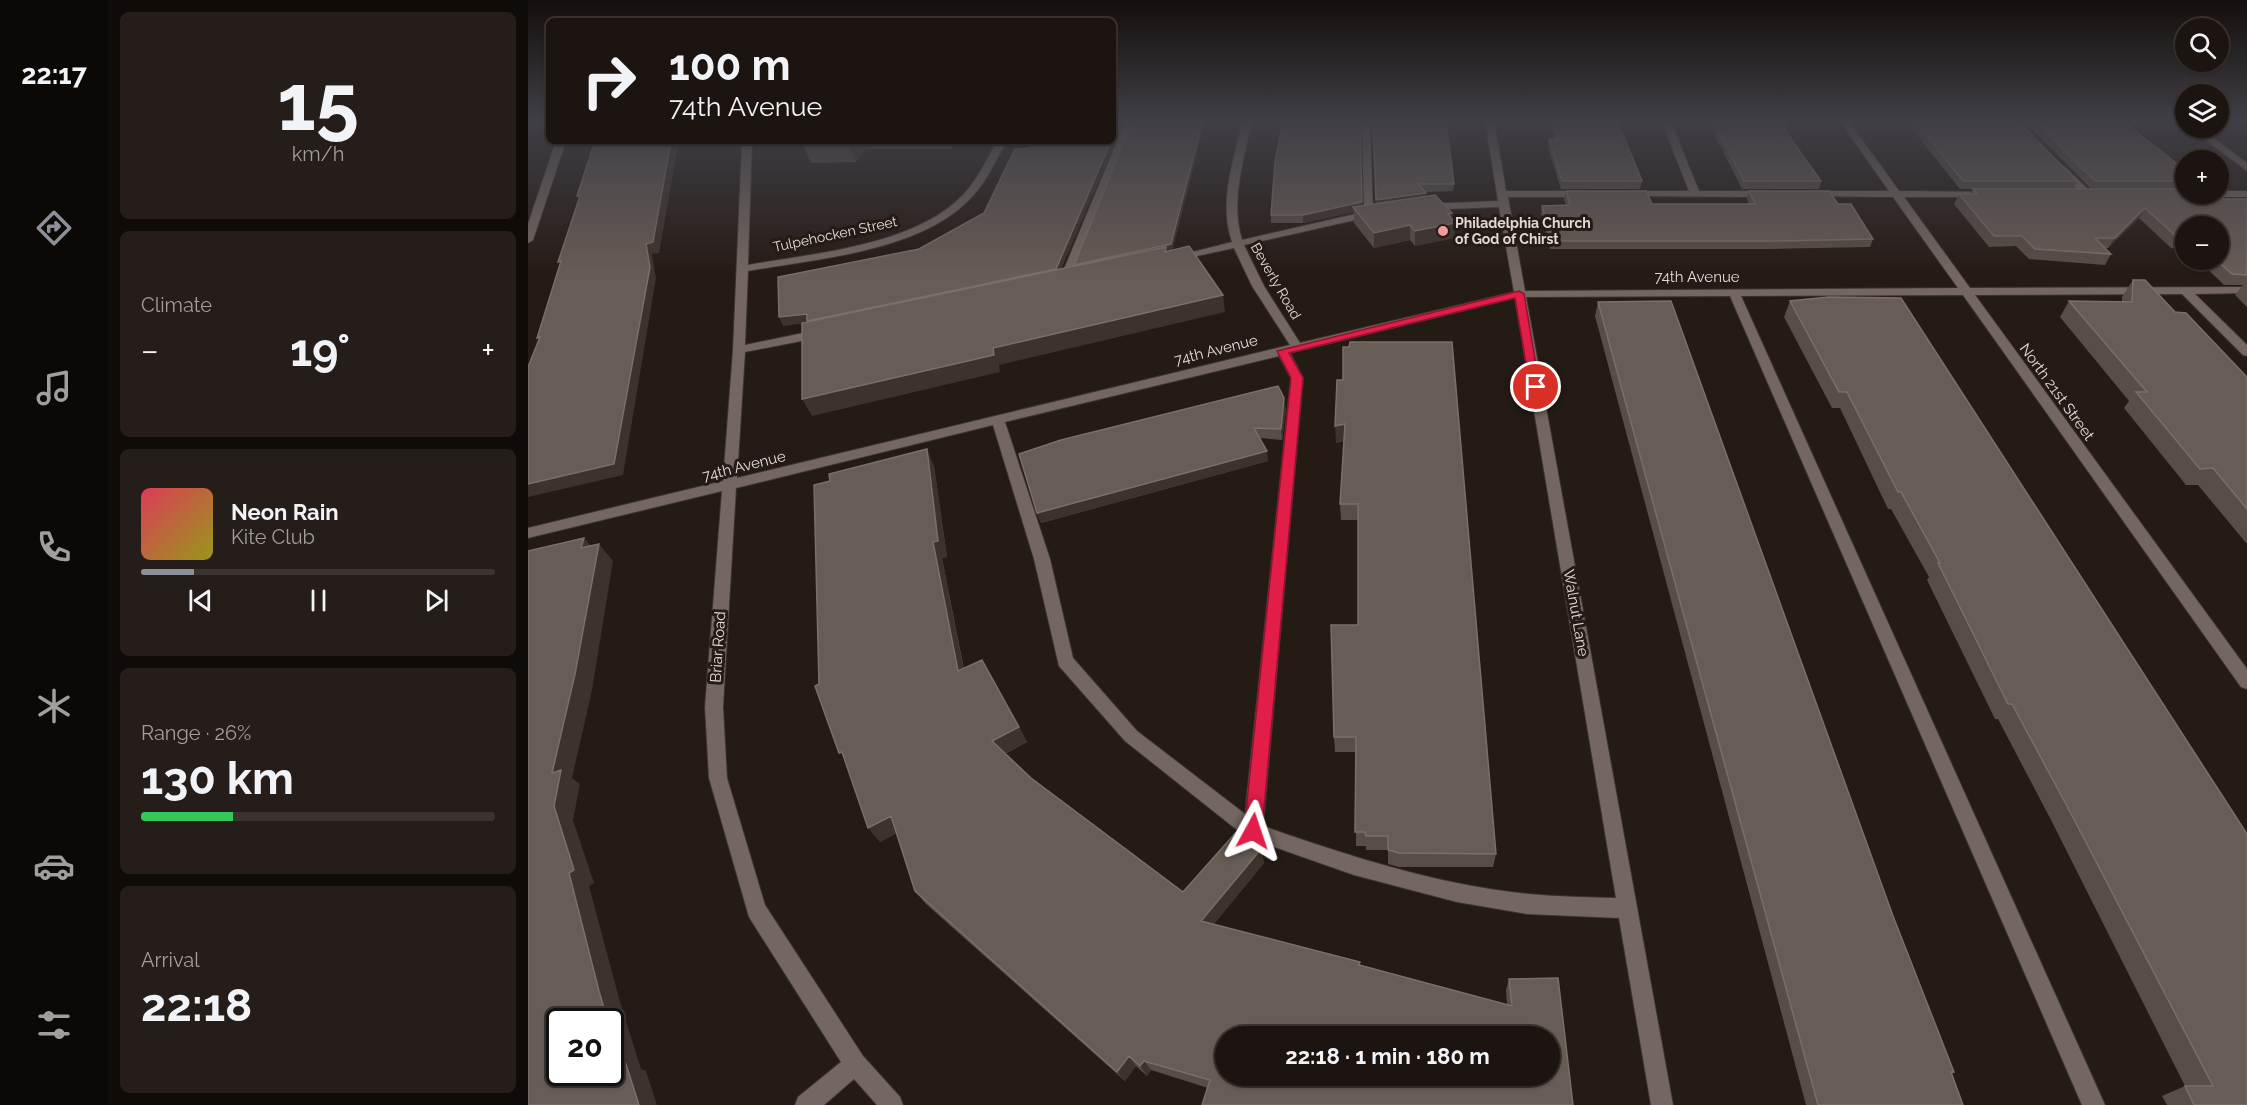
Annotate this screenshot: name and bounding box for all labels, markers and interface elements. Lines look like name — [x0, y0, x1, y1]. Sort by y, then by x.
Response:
map controls — [2175, 18, 2229, 270]
button: search — [2175, 18, 2229, 72]
text: 100 m — [669, 41, 791, 90]
icon: right — [570, 42, 648, 120]
text: 15 — [277, 57, 359, 148]
text: 22:17 — [21, 59, 87, 90]
button: layers — [2175, 84, 2229, 138]
text: 74th Avenue — [669, 91, 822, 122]
text: km/h — [292, 142, 344, 166]
button: + — [2175, 150, 2229, 204]
icon: directions — [33, 207, 75, 249]
street label: Tulpehocken Street — [772, 213, 899, 255]
place label: Philadelphia Church of God of Chirst — [1455, 215, 1591, 247]
button: − — [2175, 216, 2229, 270]
marker: Philadelphia Church of God of Chirst — [1436, 224, 1450, 238]
street label: Beverly Road — [1248, 240, 1304, 322]
street label: 74th Avenue — [1654, 268, 1740, 286]
text: Climate — [141, 293, 212, 317]
text: 19° — [290, 324, 350, 377]
text: − — [141, 331, 159, 370]
text: + — [481, 331, 495, 370]
street label: 74th Avenue — [1172, 331, 1260, 369]
street label: North 21st Street — [2016, 340, 2098, 444]
pin — [1510, 361, 1561, 412]
icon: music — [33, 367, 75, 409]
icon: arrive — [1519, 370, 1552, 403]
street label: 74th Avenue — [700, 447, 788, 485]
text: Neon Rain — [231, 499, 339, 525]
text: Kite Club — [231, 525, 315, 549]
icon: phone — [33, 526, 75, 568]
street label: Walnut Lane — [1559, 568, 1593, 658]
icon: previous — [184, 584, 217, 617]
icon: pause — [302, 584, 335, 617]
icon: next — [420, 584, 453, 617]
street label: Briar Road — [707, 611, 729, 683]
icon: climate — [33, 685, 75, 727]
text: Range · 26% — [141, 721, 251, 745]
text: 130 km — [141, 752, 294, 805]
position arrow — [1221, 799, 1285, 863]
icon: car — [33, 845, 75, 887]
text: Arrival — [141, 948, 200, 972]
text: 22:18 — [141, 979, 252, 1032]
icon: filters — [33, 1004, 75, 1046]
speed limit sign: 20 — [546, 1008, 624, 1086]
text: 22:18 · 1 min · 180 m — [1285, 1043, 1490, 1069]

